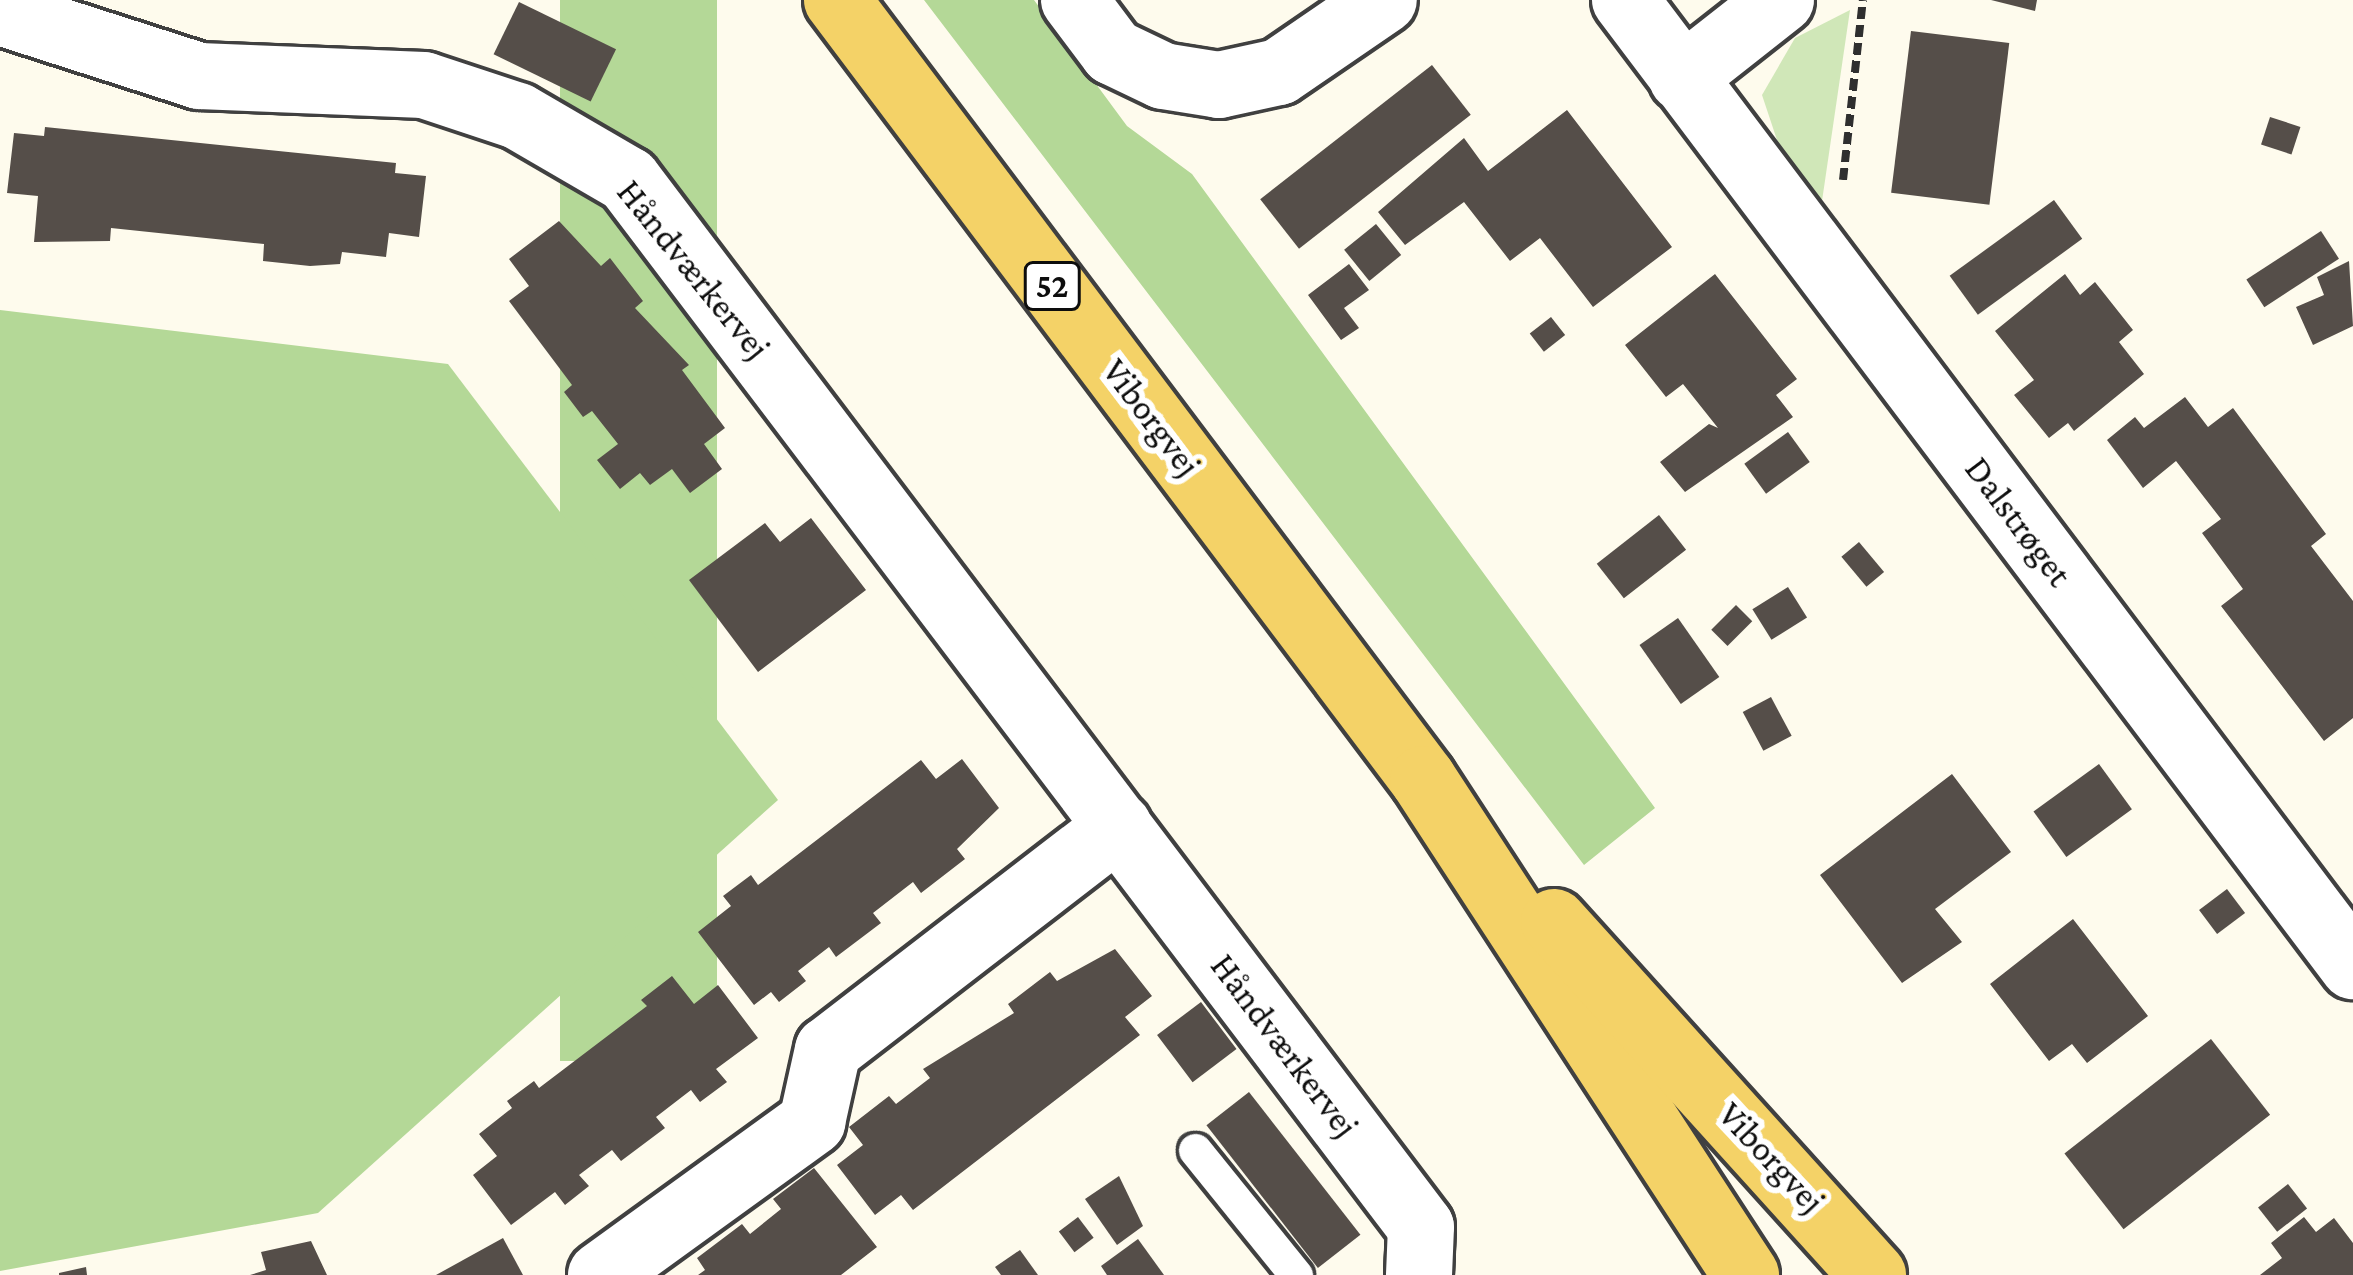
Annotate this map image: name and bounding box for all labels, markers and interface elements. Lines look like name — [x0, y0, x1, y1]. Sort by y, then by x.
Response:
street label: Håndværkervej — [607, 171, 779, 369]
road number: 52 — [1022, 259, 1082, 313]
street label: Viborgvej — [1093, 351, 1209, 485]
street label: Dalstrøget — [1955, 449, 2081, 595]
street label: Håndværkervej — [1201, 946, 1367, 1146]
street label: Viborgvej — [1709, 1093, 1833, 1223]

